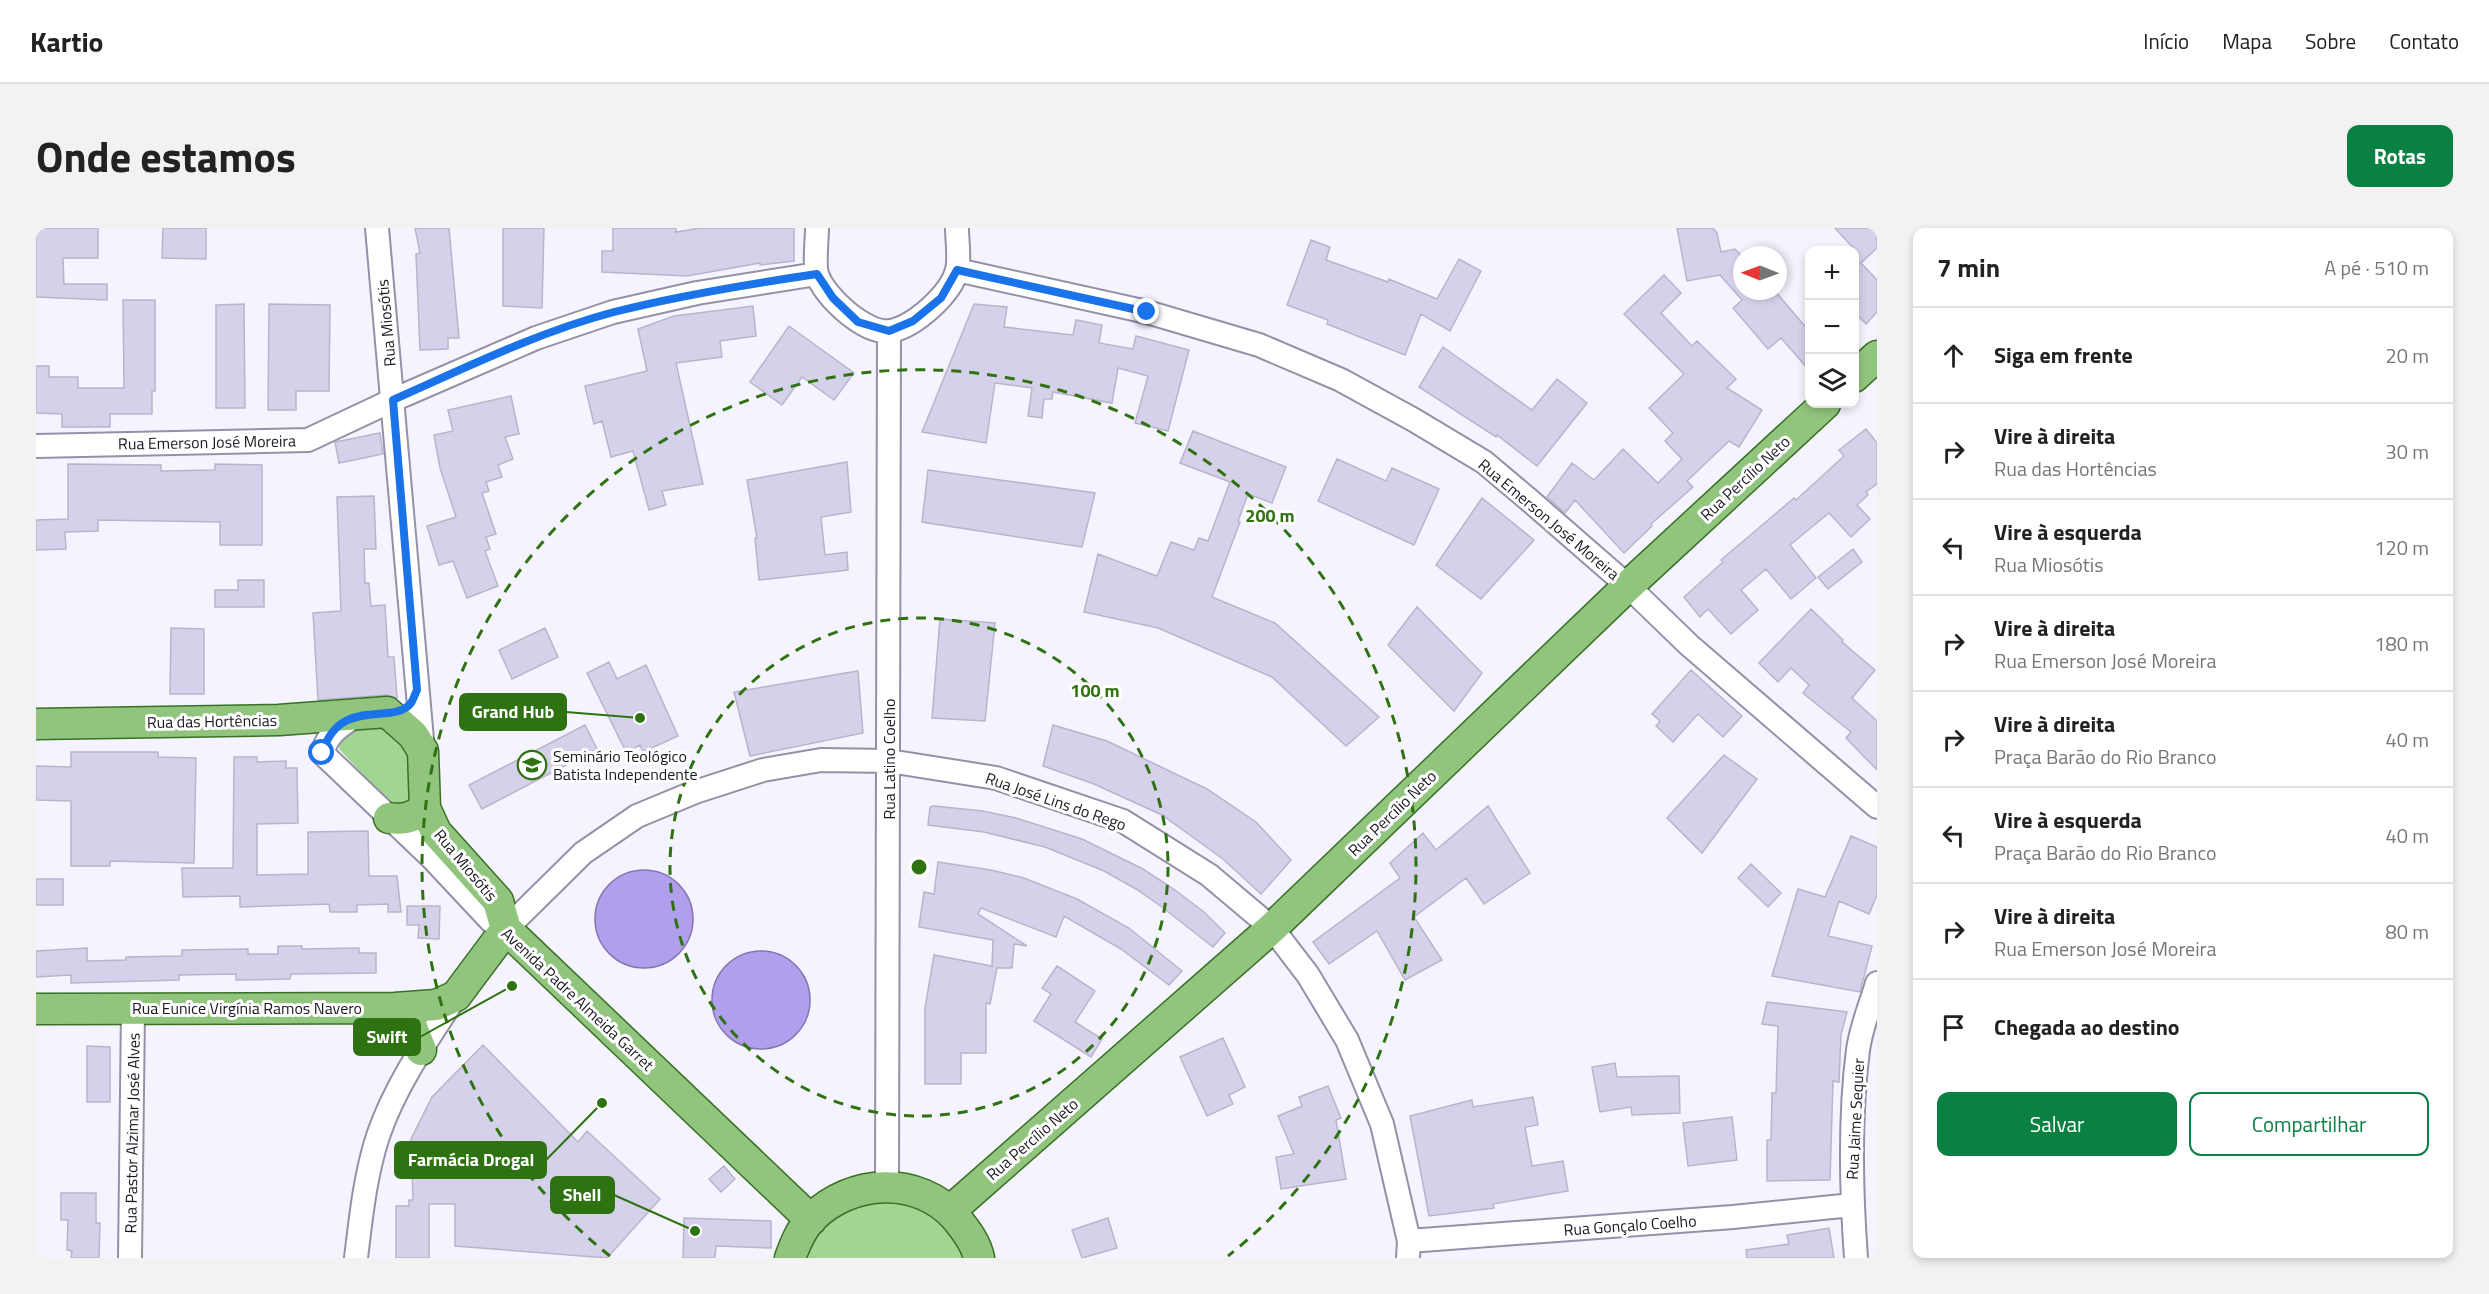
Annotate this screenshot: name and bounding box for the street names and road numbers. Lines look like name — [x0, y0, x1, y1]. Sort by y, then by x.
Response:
street label: Rua Miosótis — [370, 278, 402, 368]
street label: Rua Emerson José Moreira — [118, 428, 296, 456]
street label: Rua Percílio Neto — [1695, 430, 1795, 526]
street label: Rua Emerson José Moreira — [1473, 453, 1625, 585]
street label: Rua Latino Coelho — [877, 698, 901, 820]
street label: Rua das Hortências — [147, 708, 277, 734]
street label: Rua Percílio Neto — [1342, 764, 1442, 862]
street label: Rua José Lins do Rego — [982, 766, 1130, 836]
street label: Rua Miosótis — [429, 824, 503, 906]
street label: Avenida Padre Almeida Garret — [497, 922, 660, 1076]
street label: Rua Eunice Virgínia Ramos Navero — [132, 996, 362, 1020]
street label: Rua Pastor Alzimar José Alves — [118, 1032, 146, 1234]
street label: Rua Jaime Sequier — [1840, 1057, 1870, 1180]
street label: Rua Percílio Neto — [981, 1092, 1083, 1186]
street label: Rua Gonçalo Coelho — [1563, 1208, 1697, 1242]

